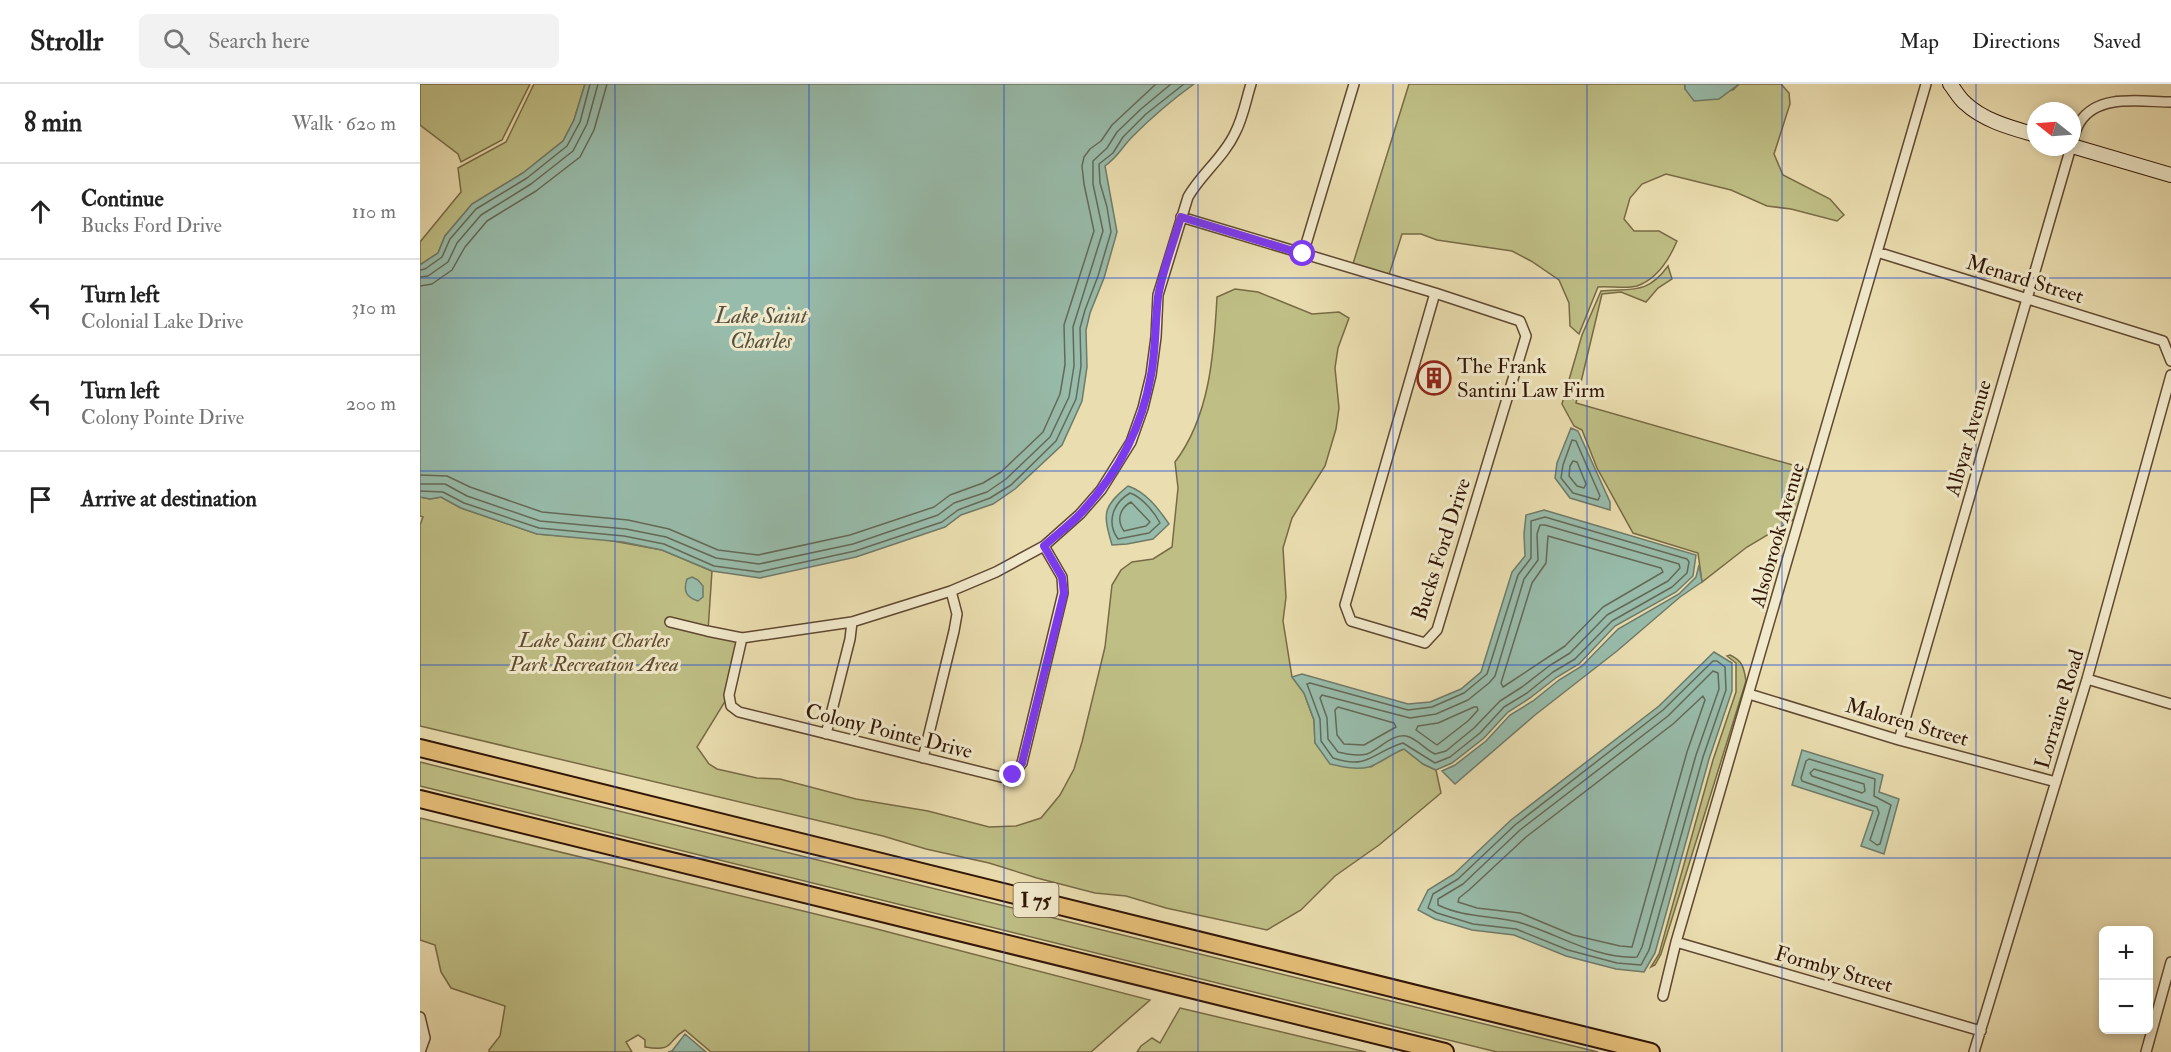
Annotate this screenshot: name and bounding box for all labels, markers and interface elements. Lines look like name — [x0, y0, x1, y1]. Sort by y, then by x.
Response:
search box — [139, 14, 559, 68]
text: Strollr — [30, 24, 103, 59]
icon: search — [160, 25, 193, 58]
text: Search here — [208, 27, 310, 55]
text: Map — [1899, 28, 1939, 55]
text: Directions — [1972, 28, 2060, 55]
text: Saved — [2093, 28, 2141, 55]
north arrow — [2027, 102, 2081, 156]
text: 8 min — [24, 107, 82, 139]
text: Walk · 620 m — [292, 111, 396, 136]
text: Continue — [81, 185, 164, 213]
icon: ahead — [24, 195, 57, 228]
text: 110 m — [352, 199, 396, 224]
text: Bucks Ford Drive — [81, 213, 222, 238]
route start — [1289, 240, 1315, 266]
street label: Menard Street — [1963, 249, 2087, 310]
text: Turn left — [81, 281, 160, 309]
icon: left — [24, 291, 57, 324]
text: 310 m — [351, 295, 396, 320]
water label: Lake Saint Charles — [714, 302, 809, 355]
text: Colonial Lake Drive — [81, 309, 243, 334]
place label: The Frank Santini Law Firm — [1457, 353, 1605, 404]
building icon: The Frank Santini Law Firm — [1416, 360, 1452, 396]
text: Turn left — [81, 377, 160, 405]
street label: Albyar Avenue — [1939, 377, 1998, 500]
icon: left — [24, 387, 57, 420]
text: 200 m — [346, 391, 396, 416]
text: Colony Pointe Drive — [81, 405, 244, 430]
street label: Alsobrook Avenue — [1744, 459, 1811, 612]
street label: Bucks Ford Drive — [1406, 474, 1477, 624]
icon: arrive — [24, 483, 57, 516]
text: Arrive at destination — [81, 485, 257, 513]
park label: Lake Saint Charles Park Recreation Area — [508, 627, 679, 678]
street label: Lorraine Road — [2029, 646, 2091, 772]
street label: Maloren Street — [1842, 692, 1972, 753]
street label: Colony Pointe Drive — [803, 698, 975, 765]
route end — [999, 761, 1025, 787]
road number: I 75 — [1014, 883, 1058, 917]
map controls — [2099, 926, 2153, 1034]
button: + — [2099, 926, 2153, 980]
street label: Formby Street — [1772, 940, 1896, 999]
button: − — [2099, 980, 2153, 1034]

